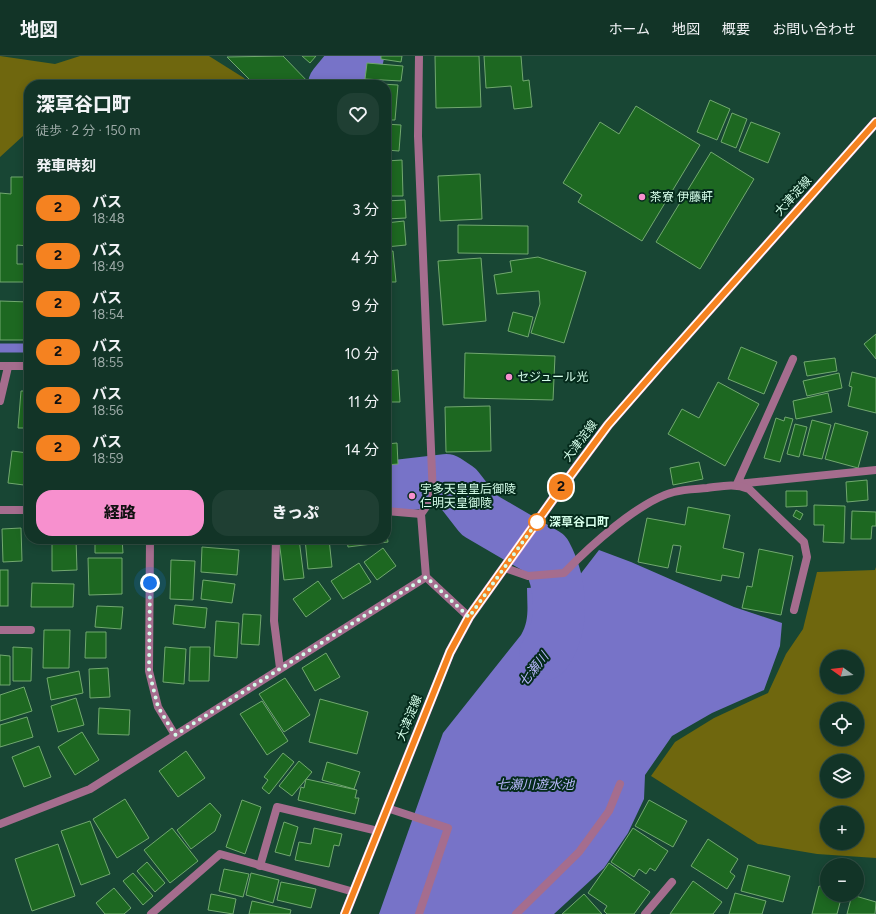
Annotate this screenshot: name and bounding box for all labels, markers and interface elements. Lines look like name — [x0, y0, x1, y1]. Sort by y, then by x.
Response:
text: 地図 — [20, 18, 58, 41]
text: ホーム — [608, 21, 650, 38]
text: 地図 — [672, 21, 700, 38]
text: 概要 — [722, 21, 750, 38]
text: お問い合わせ — [772, 21, 856, 38]
text: 深草谷口町 — [36, 93, 131, 116]
button: heart — [337, 93, 379, 135]
text: 徒歩 · 2 分 · 150 m — [36, 123, 140, 138]
text: 発車時刻 — [36, 157, 96, 175]
street label: 大津淀線 — [772, 173, 814, 219]
place label: 茶寮 伊藤軒 — [650, 190, 713, 204]
marker: 茶寮 伊藤軒 — [637, 192, 647, 202]
text: バス — [92, 193, 122, 211]
text: 2 — [54, 199, 62, 216]
text: 3 分 — [352, 201, 379, 219]
text: 18:48 — [92, 211, 125, 226]
text: バス — [92, 241, 122, 259]
text: 2 — [54, 247, 62, 264]
text: 4 分 — [351, 249, 379, 267]
text: 18:49 — [92, 259, 124, 274]
text: バス — [92, 289, 122, 307]
text: 2 — [54, 295, 62, 312]
text: 9 分 — [352, 297, 379, 315]
text: 18:54 — [92, 307, 124, 322]
text: バス — [92, 337, 122, 355]
text: 2 — [54, 343, 62, 360]
text: 10 分 — [344, 345, 379, 363]
text: 18:55 — [92, 355, 124, 370]
place label: セジュール光 — [517, 370, 588, 384]
marker: セジュール光 — [504, 372, 514, 382]
text: バス — [92, 385, 122, 403]
text: 2 — [54, 391, 62, 408]
text: 11 分 — [348, 393, 379, 411]
text: 18:56 — [92, 403, 123, 418]
street label: 大津淀線 — [560, 418, 600, 464]
text: バス — [92, 433, 122, 451]
text: 2 — [54, 439, 62, 456]
text: 14 分 — [345, 441, 379, 459]
text: 18:59 — [92, 451, 123, 466]
line badge: 2 — [548, 474, 574, 500]
text: 2 — [557, 478, 565, 495]
place label: 宇多天皇皇后御陵 仁明天皇御陵 — [420, 482, 516, 510]
button: 経路 — [36, 490, 204, 536]
button: きっぷ — [212, 490, 379, 536]
marker: 宇多天皇皇后御陵 仁明天皇御陵 — [407, 491, 417, 501]
marker: 深草谷口町 — [528, 513, 546, 531]
place label: 深草谷口町 — [549, 515, 609, 529]
your location — [140, 573, 160, 593]
water label: 七瀬川 — [515, 648, 553, 689]
north arrow — [820, 650, 864, 694]
map controls — [820, 650, 864, 902]
street label: 大津淀線 — [394, 693, 424, 743]
button: locate — [820, 702, 864, 746]
button: layers — [820, 754, 864, 798]
water label: 七瀬川遊水池 — [496, 777, 576, 792]
button: + — [820, 806, 864, 850]
button: − — [820, 858, 864, 902]

